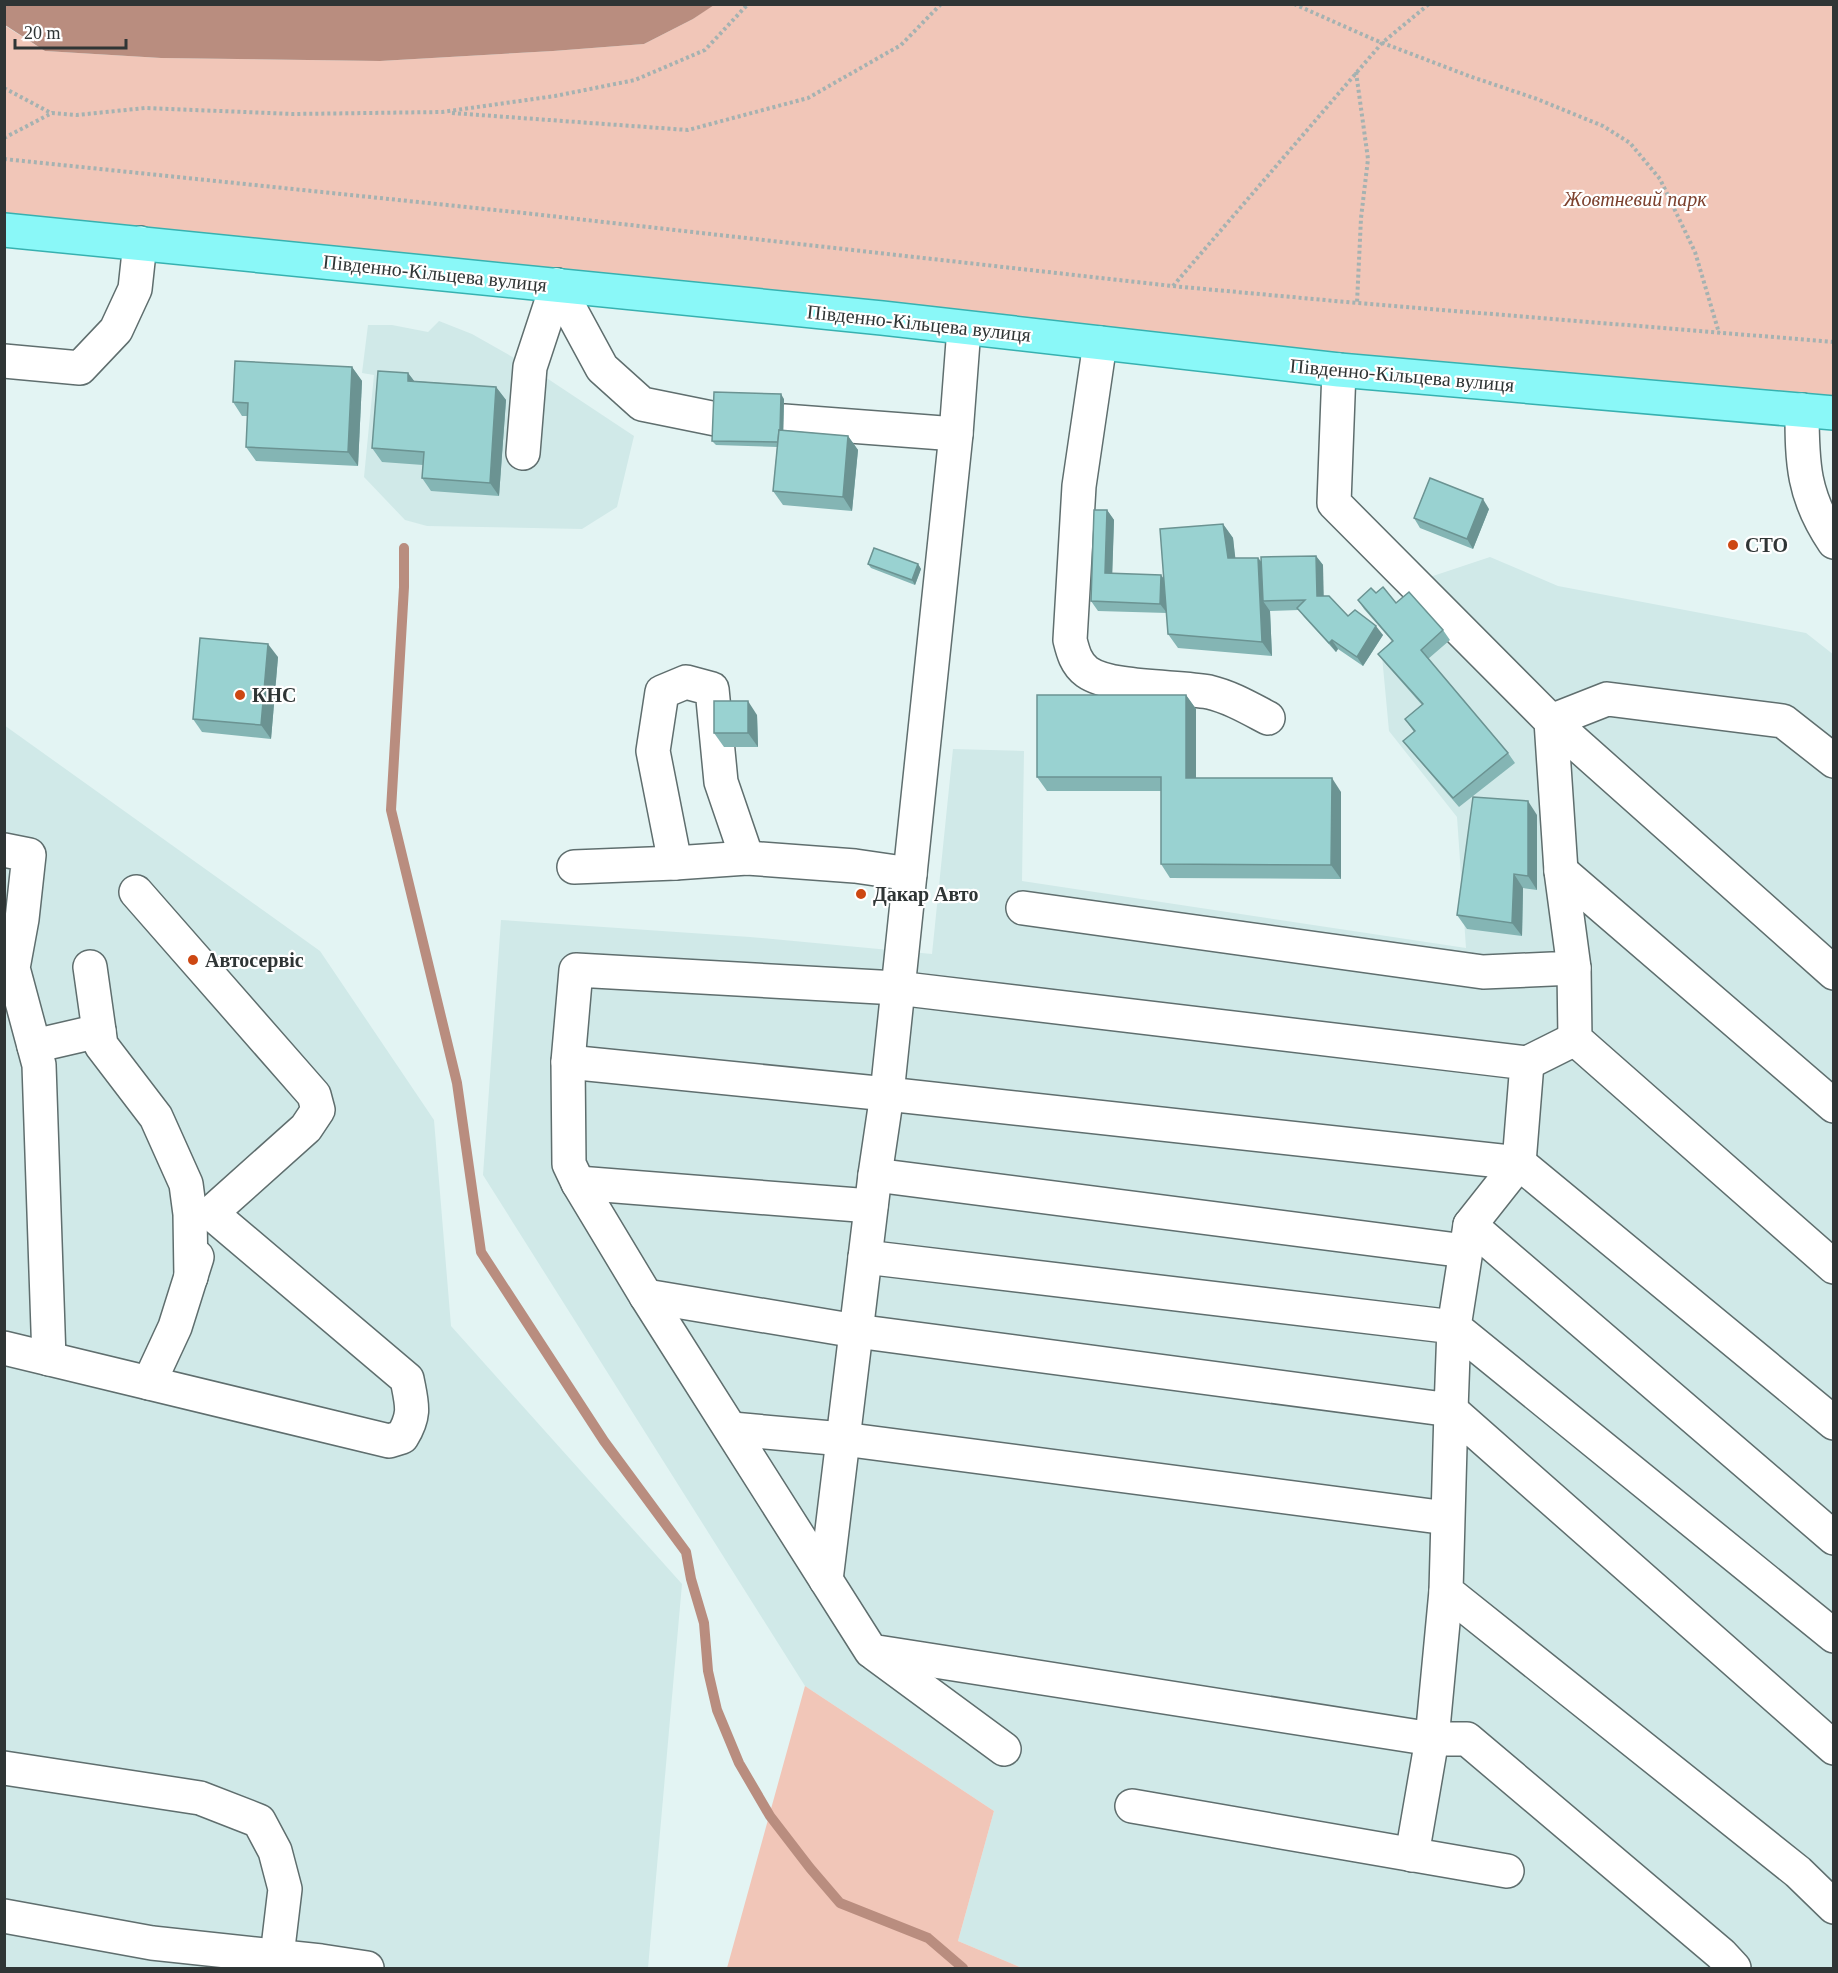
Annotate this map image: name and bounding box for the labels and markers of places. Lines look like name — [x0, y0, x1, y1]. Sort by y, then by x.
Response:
place label: СТО — [1745, 534, 1788, 556]
marker: СТО — [1726, 538, 1740, 552]
place label: КНС — [252, 684, 297, 706]
marker: КНС — [233, 688, 247, 702]
place label: Дакар Авто — [873, 883, 978, 906]
marker: Дакар Авто — [854, 887, 868, 901]
place label: Автосервіс — [205, 949, 304, 972]
marker: Автосервіс — [186, 953, 200, 967]

